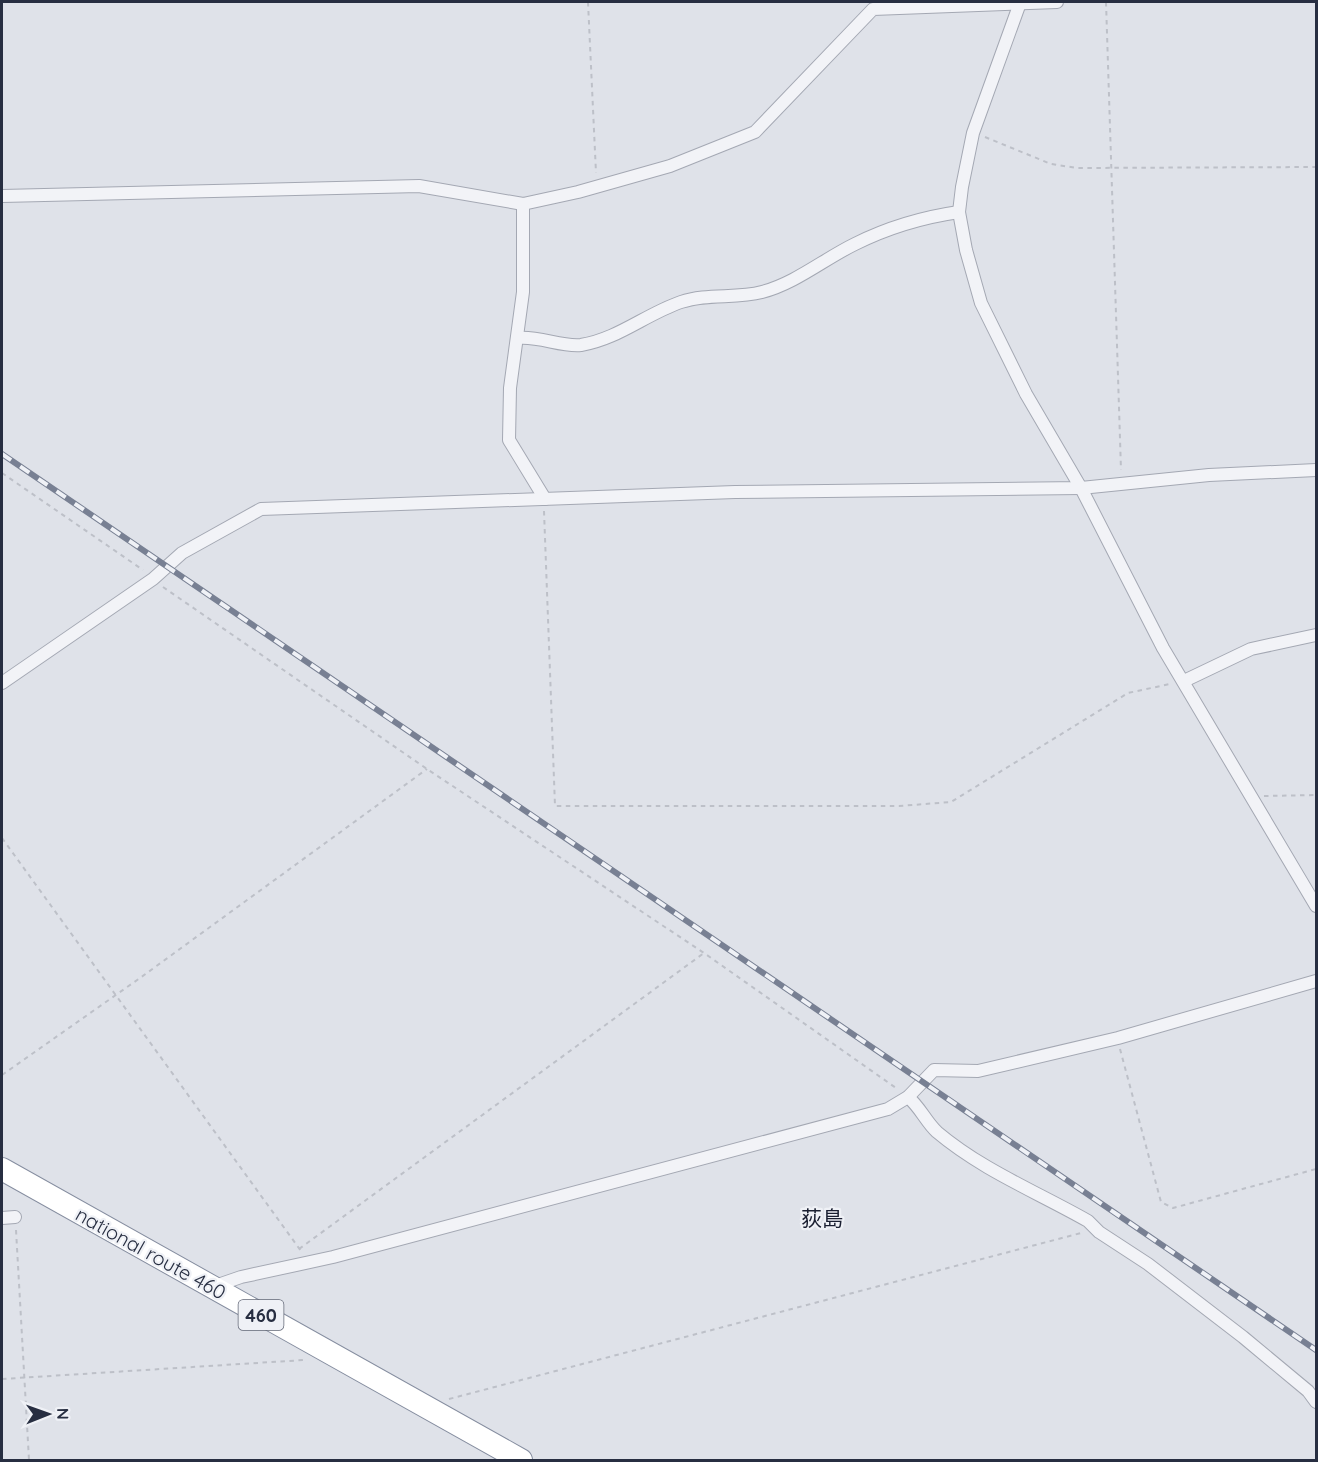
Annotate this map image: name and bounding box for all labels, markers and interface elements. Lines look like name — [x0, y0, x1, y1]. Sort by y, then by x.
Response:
street label: national route 460 — [72, 1201, 230, 1305]
district label: 荻島 — [801, 1205, 843, 1231]
road number: 460 — [238, 1300, 284, 1330]
north arrow — [18, 1384, 78, 1444]
text: N — [53, 1408, 73, 1420]

